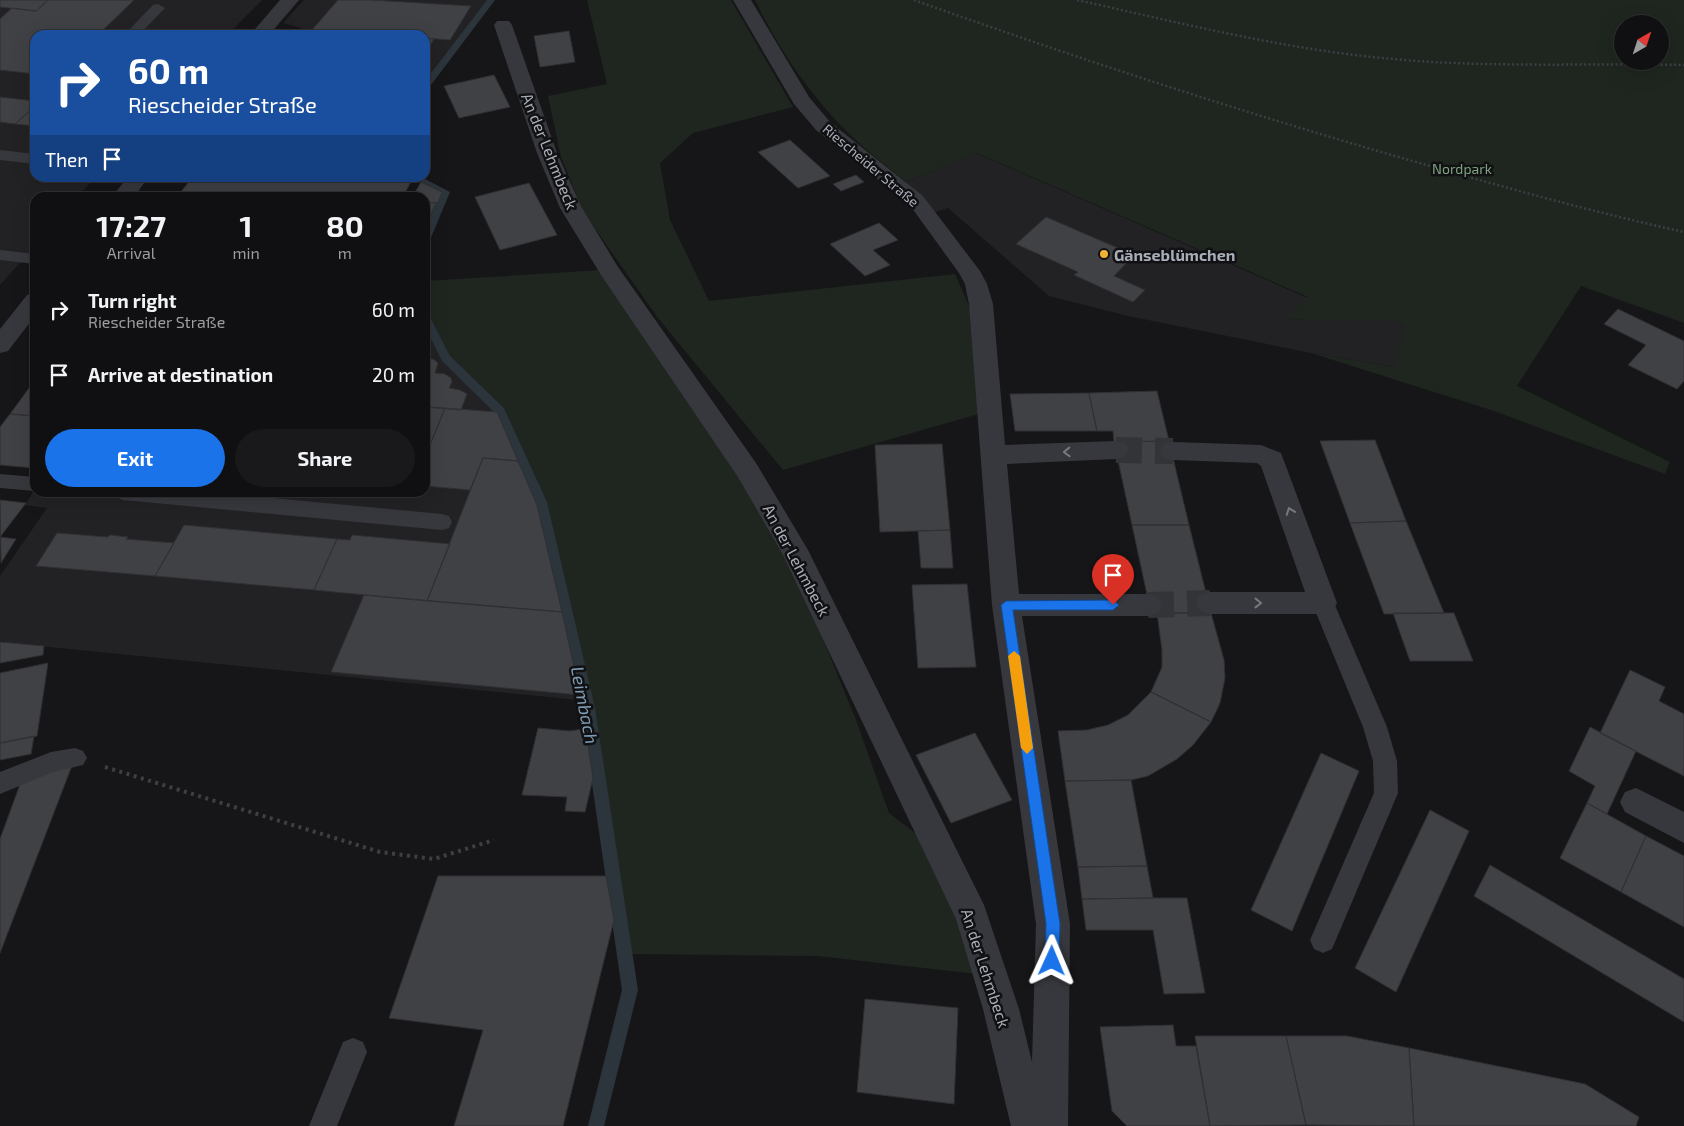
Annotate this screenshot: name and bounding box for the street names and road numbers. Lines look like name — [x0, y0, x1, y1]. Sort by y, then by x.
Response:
street label: An der Lehmbeck — [518, 90, 582, 212]
street label: Riescheider Straße — [820, 120, 922, 210]
street label: An der Lehmbeck — [760, 501, 834, 619]
street label: An der Lehmbeck — [958, 906, 1014, 1030]

